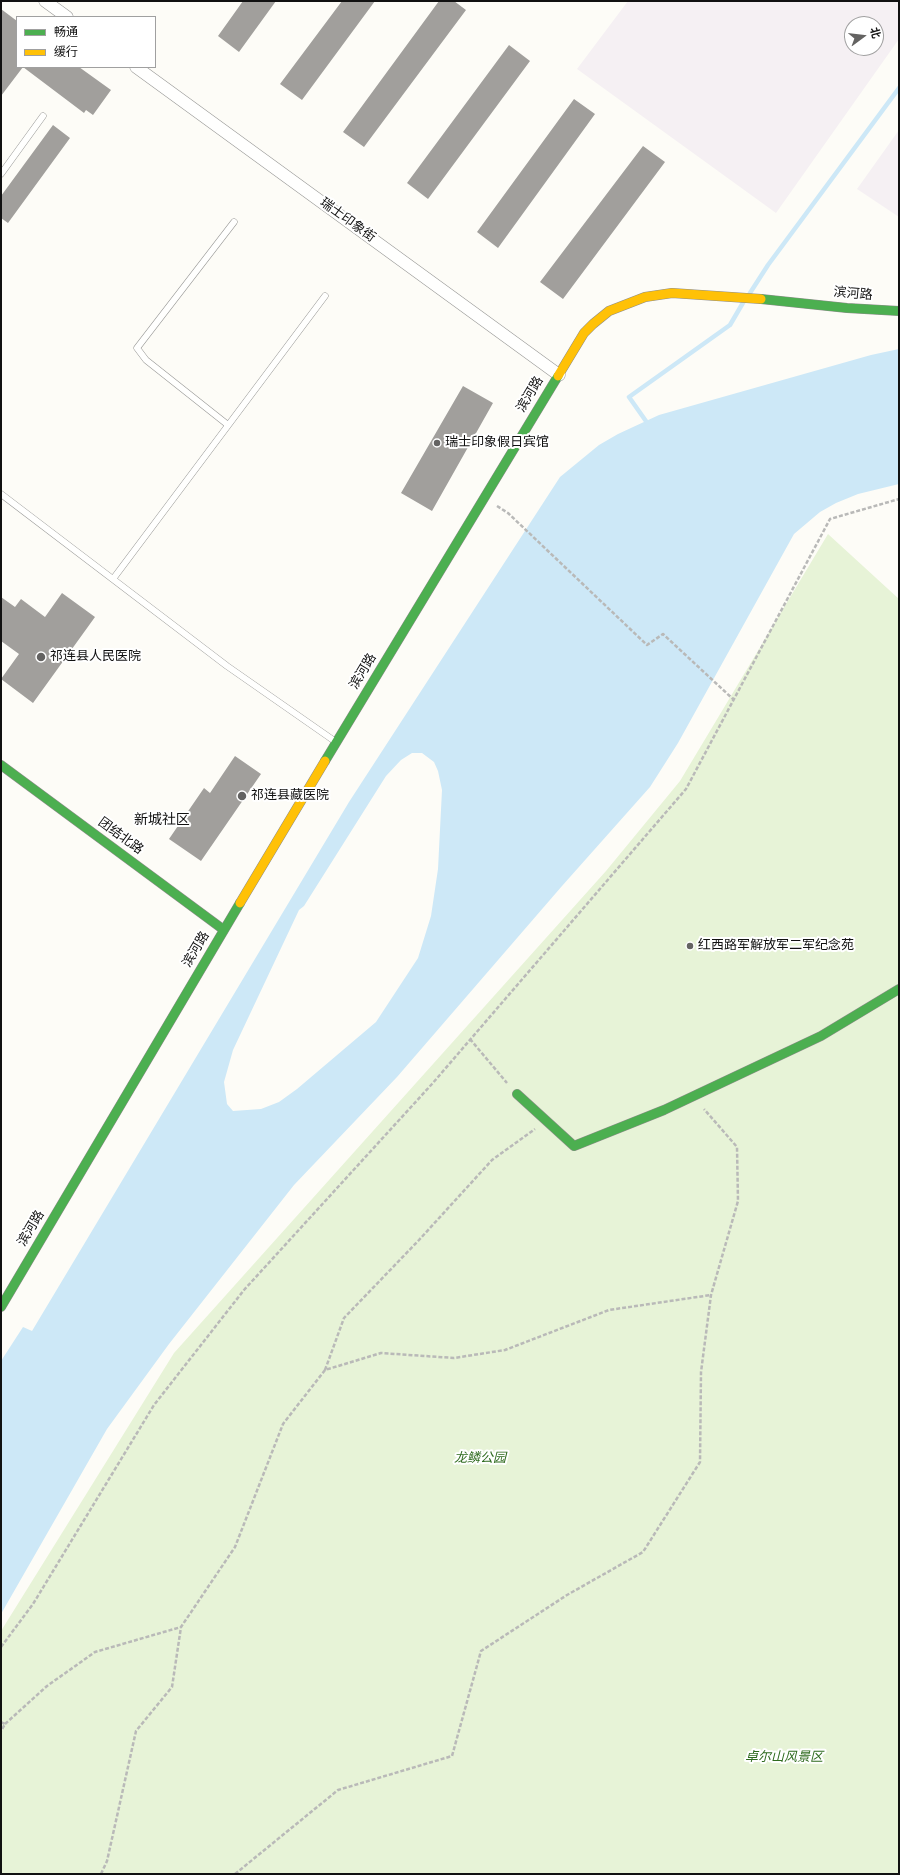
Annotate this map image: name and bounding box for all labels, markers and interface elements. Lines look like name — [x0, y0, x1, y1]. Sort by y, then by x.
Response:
legend — [16, 16, 156, 68]
north arrow — [844, 16, 884, 56]
text: 畅通 — [54, 23, 78, 42]
text: 北 — [865, 26, 885, 41]
text: 缓行 — [54, 43, 78, 62]
street label: 瑞士印象街 — [316, 196, 378, 246]
street label: 滨河路 — [833, 286, 873, 304]
street label: 滨河路 — [514, 374, 548, 416]
place label: 瑞士印象假日宾馆 — [445, 435, 549, 451]
marker: 瑞士印象假日宾馆 — [432, 438, 442, 448]
place label: 祁连县人民医院 — [50, 649, 141, 665]
marker: 祁连县人民医院 — [35, 651, 47, 663]
street label: 滨河路 — [347, 651, 381, 693]
place label: 祁连县藏医院 — [251, 788, 329, 804]
marker: 祁连县藏医院 — [236, 790, 248, 802]
district label: 新城社区 — [134, 813, 190, 829]
street label: 团结北路 — [94, 815, 146, 859]
street label: 滨河路 — [180, 929, 214, 971]
place label: 红西路军解放军二军纪念苑 — [698, 938, 854, 954]
marker: 红西路军解放军二军纪念苑 — [685, 941, 695, 951]
street label: 滨河路 — [15, 1208, 49, 1250]
park label: 龙鳞公园 — [454, 1451, 506, 1467]
park label: 卓尔山风景区 — [745, 1750, 823, 1766]

